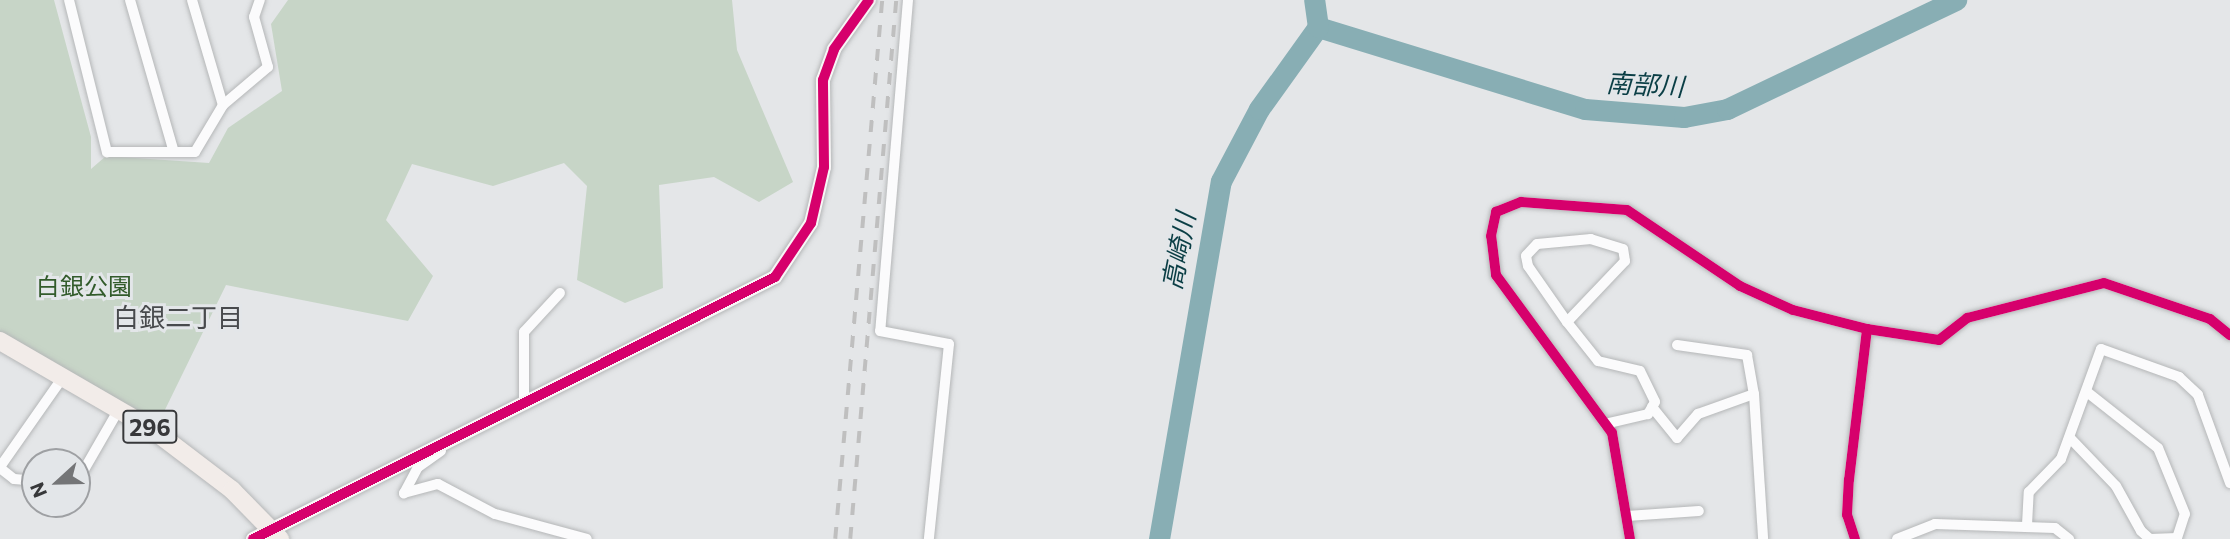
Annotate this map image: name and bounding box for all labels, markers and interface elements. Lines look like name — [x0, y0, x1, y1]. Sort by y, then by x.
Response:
water label: 南部川 — [1605, 66, 1685, 102]
water label: 高崎川 — [1155, 210, 1201, 292]
park label: 白銀公園 — [36, 272, 132, 300]
district label: 白銀二丁目 — [113, 301, 243, 333]
road number: 296 — [122, 408, 178, 446]
north arrow — [21, 448, 91, 518]
text: N — [25, 479, 51, 501]

